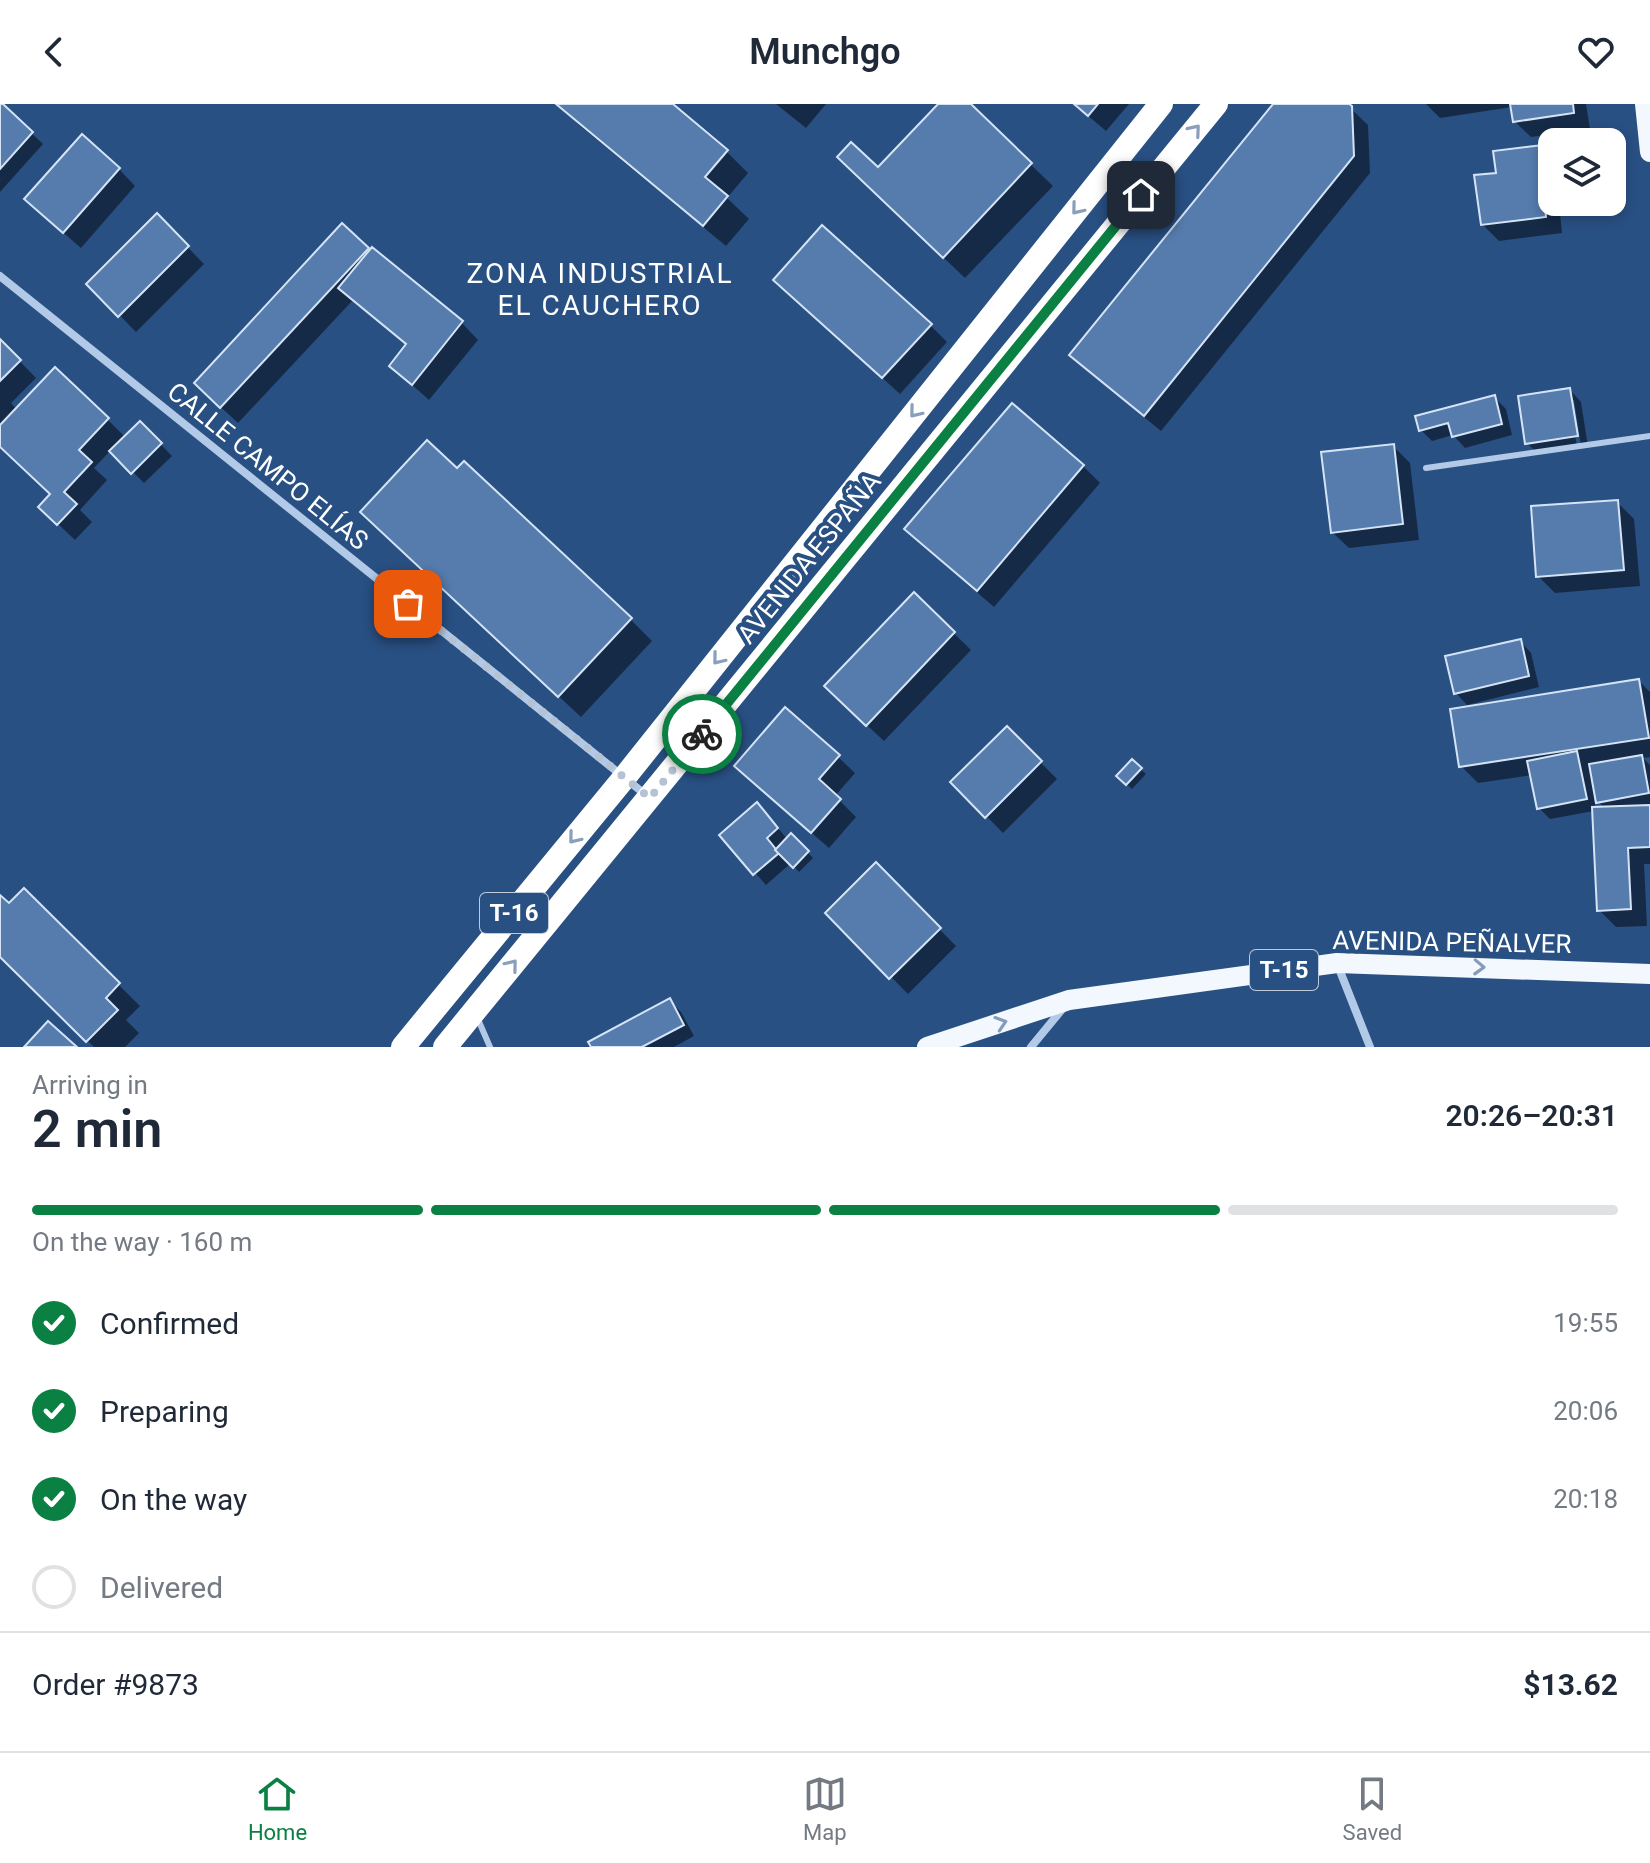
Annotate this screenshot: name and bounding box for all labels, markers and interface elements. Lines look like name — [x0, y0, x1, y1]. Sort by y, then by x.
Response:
icon: back — [32, 30, 76, 74]
icon: heart — [1574, 30, 1618, 74]
text: Munchgo — [749, 31, 901, 73]
one-way arrow — [1185, 125, 1200, 139]
map controls — [1538, 128, 1626, 216]
button: layers — [1538, 128, 1626, 216]
pin — [1107, 161, 1175, 229]
icon: home — [1119, 173, 1163, 217]
one-way arrow — [1073, 200, 1087, 215]
district label: ZONA INDUSTRIAL EL CAUCHERO — [466, 257, 734, 322]
street label: CALLE CAMPO ELÍAS — [162, 376, 374, 556]
one-way arrow — [911, 403, 925, 418]
street label: AVENIDA ESPAÑA — [731, 467, 887, 649]
pin — [374, 570, 442, 638]
icon: bag — [386, 582, 430, 626]
one-way arrow — [714, 650, 728, 665]
courier — [662, 694, 742, 774]
icon: bike — [680, 712, 724, 756]
one-way arrow — [569, 829, 584, 843]
road number: T-16 — [480, 893, 548, 933]
street label: AVENIDA PEÑALVER — [1332, 925, 1572, 959]
road number: T-15 — [1250, 950, 1318, 990]
one-way arrow — [503, 959, 517, 974]
one-way arrow — [1473, 959, 1486, 976]
one-way arrow — [993, 1016, 1007, 1032]
text: Arriving in — [32, 1070, 148, 1100]
text: 20:26–20:31 — [1445, 1098, 1618, 1133]
text: 2 min — [32, 1099, 162, 1160]
text: On the way · 160 m — [32, 1227, 252, 1257]
icon: check — [32, 1301, 76, 1345]
text: Confirmed — [100, 1306, 239, 1341]
text: 19:55 — [1553, 1308, 1618, 1338]
icon: check — [32, 1389, 76, 1433]
text: Preparing — [100, 1394, 229, 1429]
text: 20:06 — [1553, 1396, 1618, 1426]
icon: check — [32, 1477, 76, 1521]
text: On the way — [100, 1482, 247, 1517]
text: 20:18 — [1553, 1484, 1618, 1514]
text: Delivered — [100, 1570, 223, 1605]
text: Order #9873 — [32, 1667, 199, 1702]
text: $13.62 — [1523, 1667, 1618, 1702]
tab: Home — [248, 1772, 307, 1845]
tab: Map — [803, 1772, 847, 1845]
tab: Saved — [1343, 1772, 1402, 1845]

